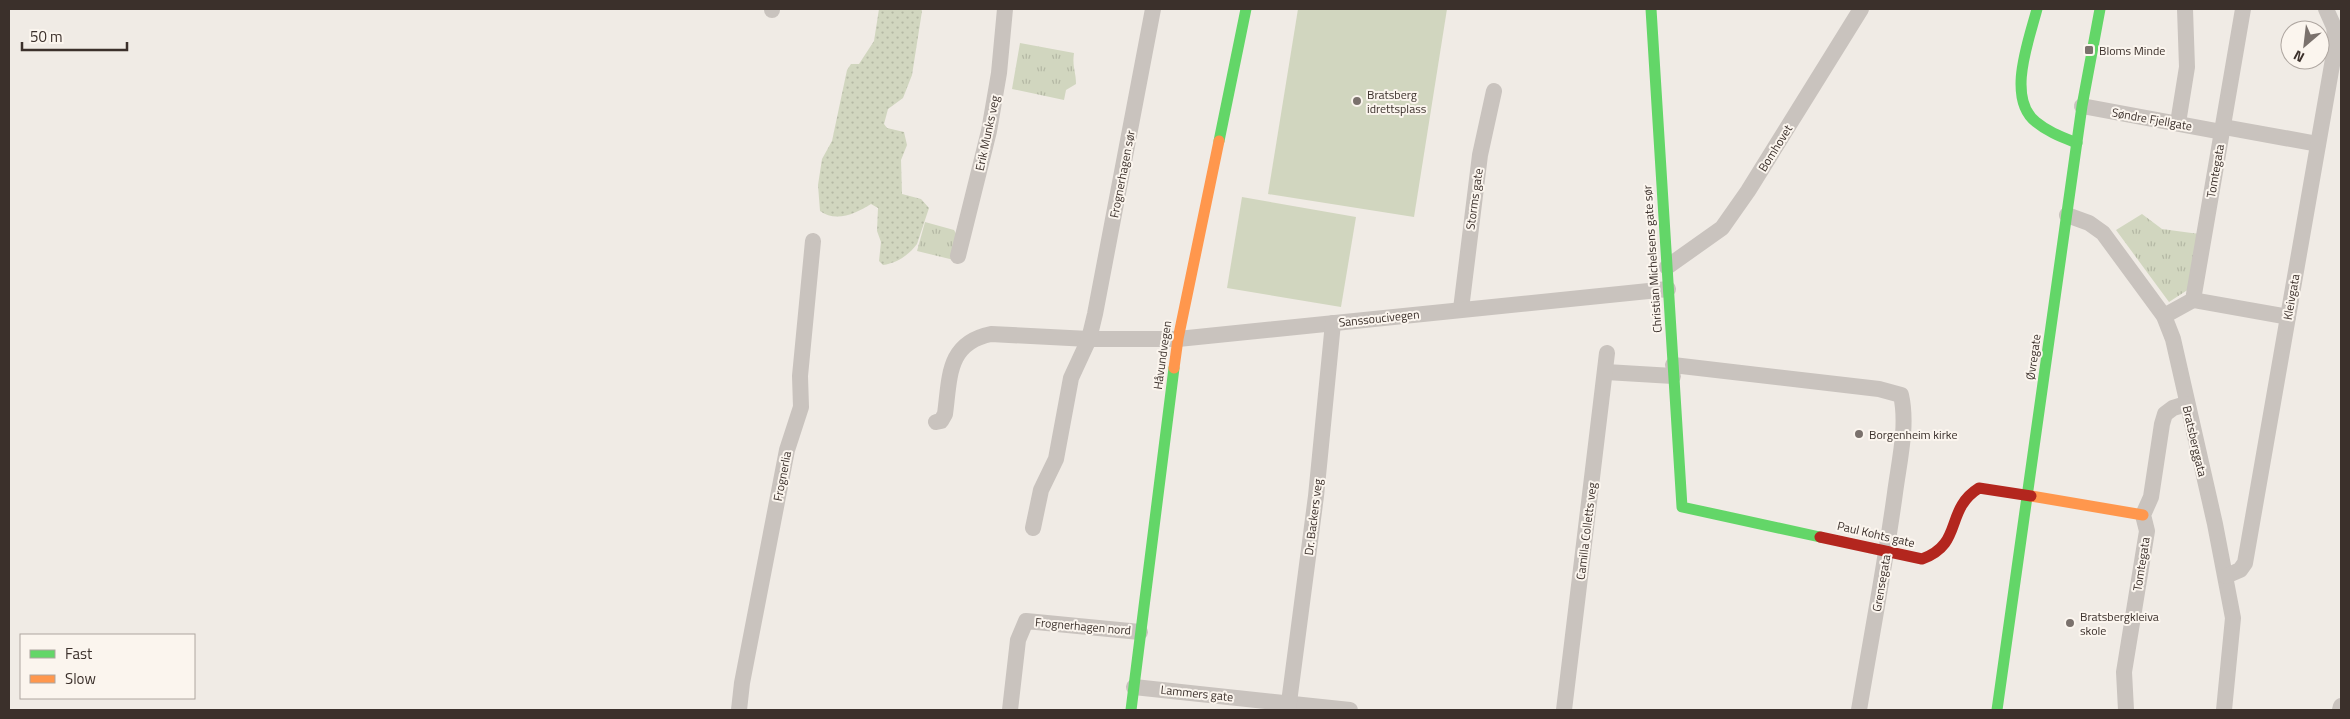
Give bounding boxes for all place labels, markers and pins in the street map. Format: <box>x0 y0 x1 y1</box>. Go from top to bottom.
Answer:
place label: Bloms Minde <box>2099 41 2165 60</box>
marker: Bloms Minde <box>2083 44 2095 56</box>
place label: Bratsberg idrettsplass <box>1367 85 1427 118</box>
marker: Bratsberg idrettsplass <box>1351 95 1363 107</box>
place label: Borgenheim kirke <box>1869 425 1957 444</box>
marker: Borgenheim kirke <box>1853 428 1865 440</box>
place label: Bratsbergkleiva skole <box>2080 607 2159 640</box>
marker: Bratsbergkleiva skole <box>2064 617 2076 629</box>

